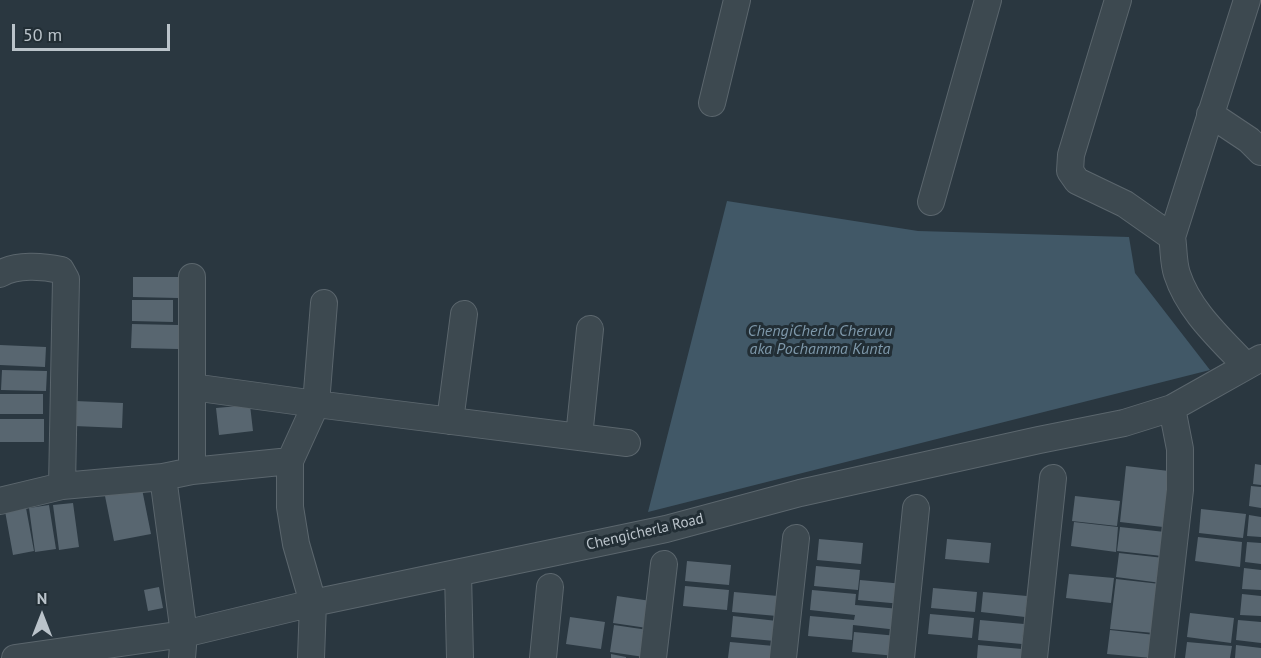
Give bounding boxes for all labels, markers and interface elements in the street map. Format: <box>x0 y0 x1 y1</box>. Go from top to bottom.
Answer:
scale bar <box>15 12 172 50</box>
text: 50 m <box>23 23 62 46</box>
water label: ChengiCherla Cheruvu aka Pochamma Kunta <box>748 321 892 359</box>
street label: Chengicherla Road <box>585 510 705 554</box>
north arrow <box>12 586 72 646</box>
text: N <box>37 588 47 608</box>

